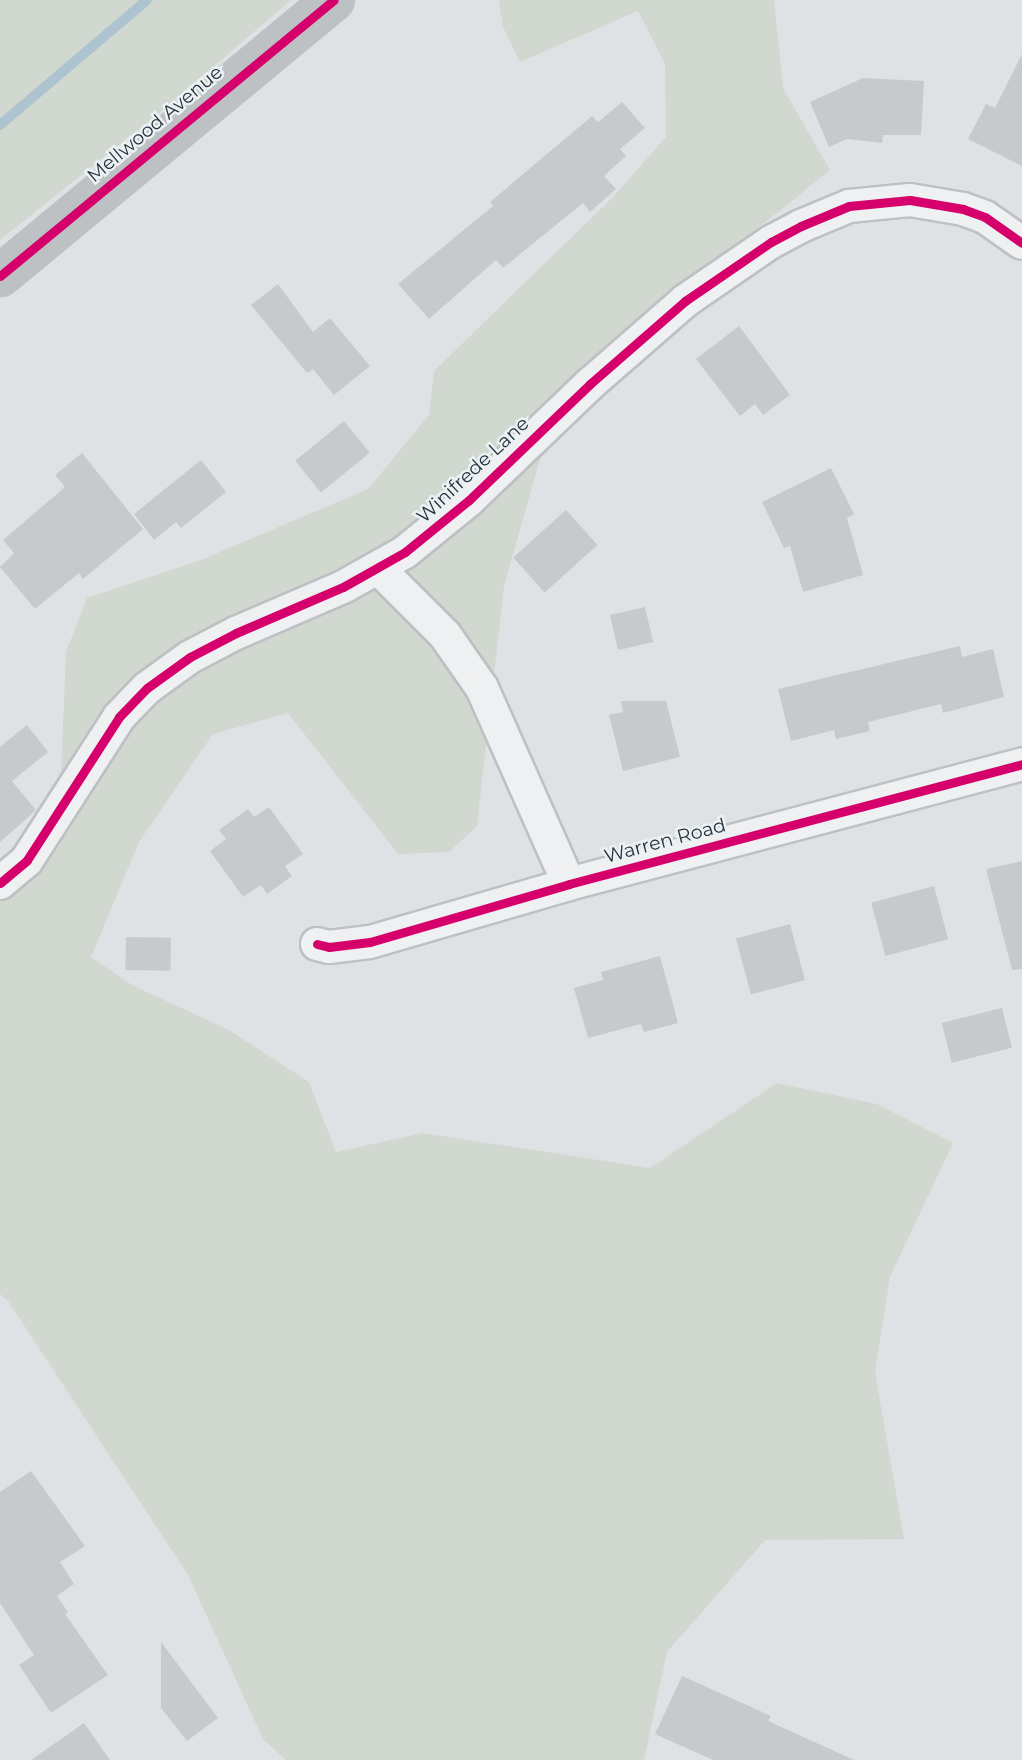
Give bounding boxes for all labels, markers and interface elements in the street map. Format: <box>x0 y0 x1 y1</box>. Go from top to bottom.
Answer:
street label: Mellwood Avenue <box>83 61 227 187</box>
street label: Winifrede Lane <box>412 412 534 528</box>
street label: Warren Road <box>602 814 728 868</box>

